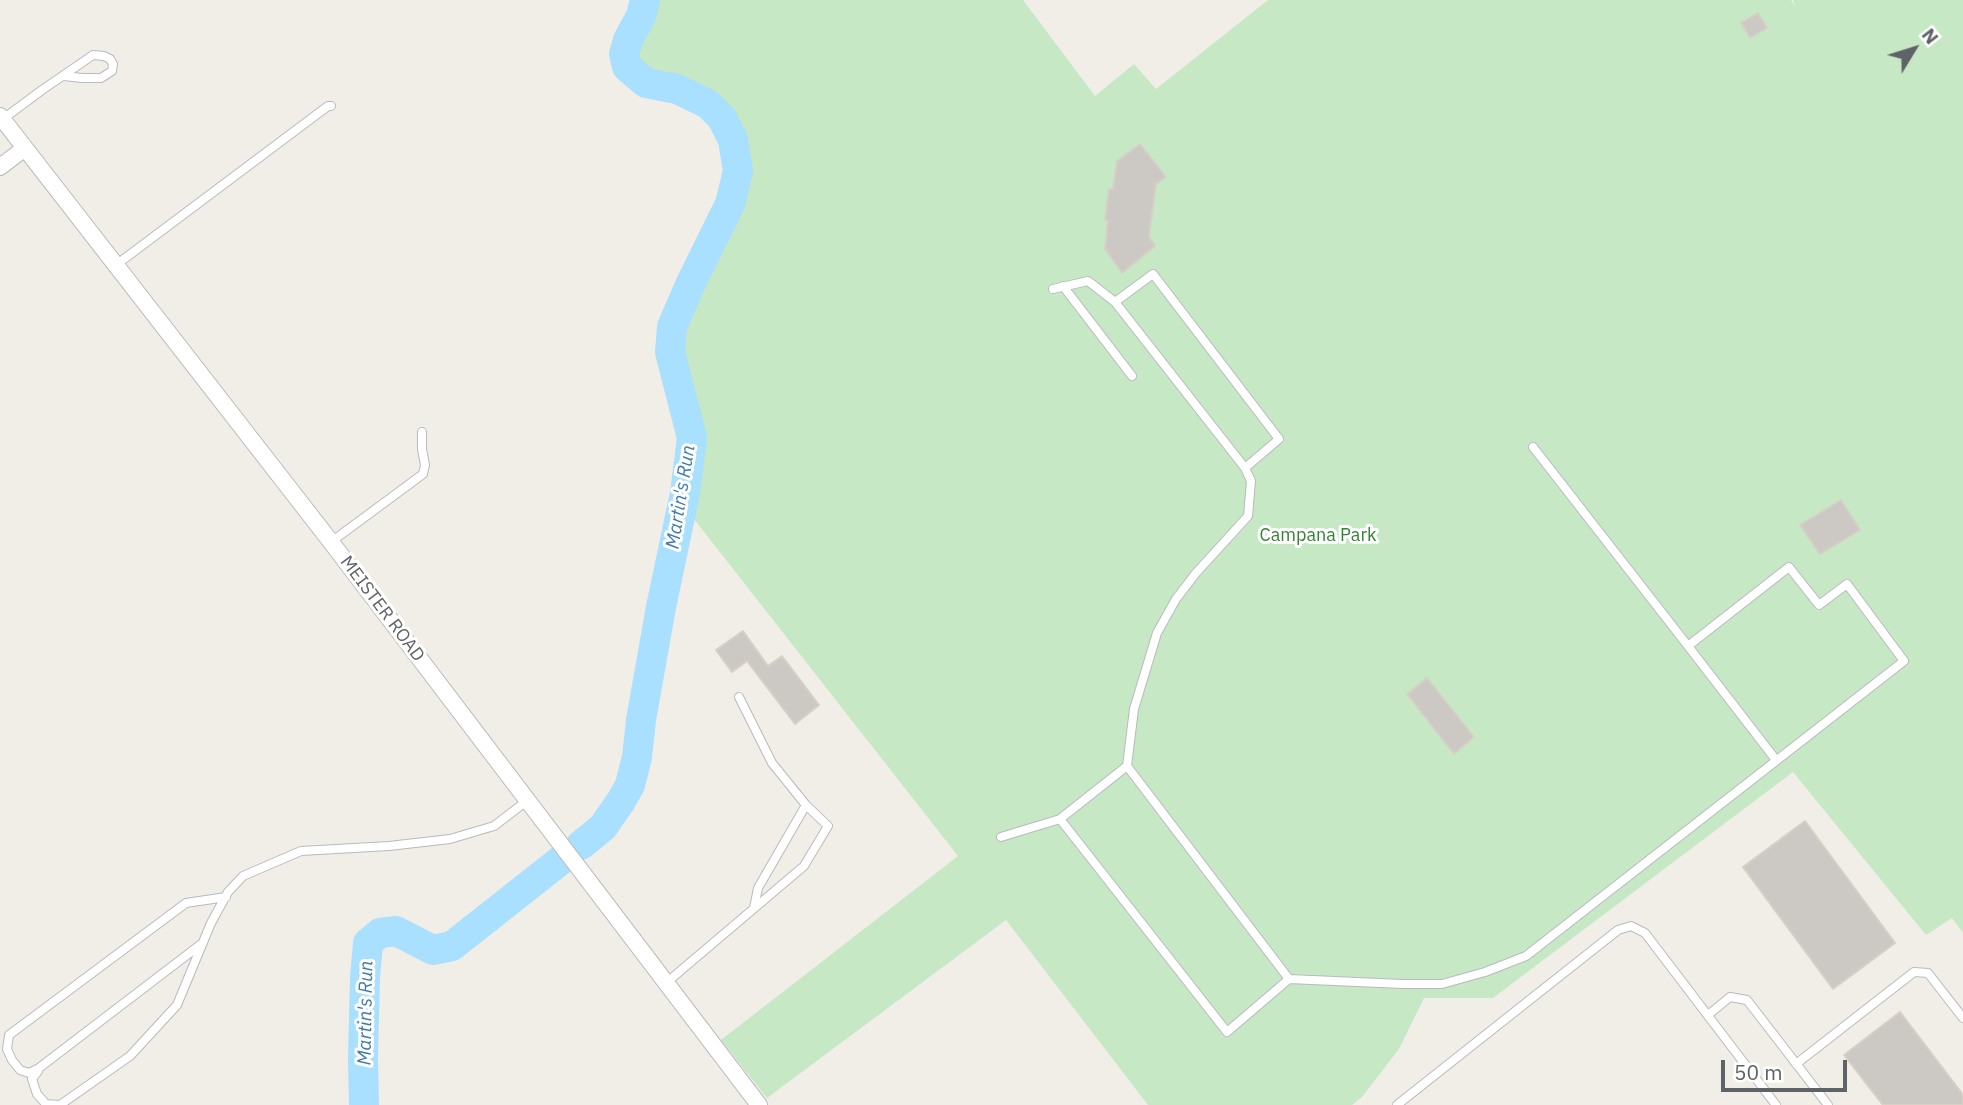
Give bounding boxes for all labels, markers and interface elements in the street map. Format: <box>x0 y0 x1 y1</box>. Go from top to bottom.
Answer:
north arrow <box>1879 14 1949 84</box>
text: N <box>1917 23 1944 49</box>
water label: Martin's Run <box>662 443 700 551</box>
park label: Campana Park <box>1259 525 1377 547</box>
street label: MEISTER ROAD <box>335 552 429 666</box>
water label: Martin's Run <box>354 960 378 1066</box>
scale bar <box>1725 1046 1851 1090</box>
text: 50 m <box>1734 1058 1783 1086</box>

